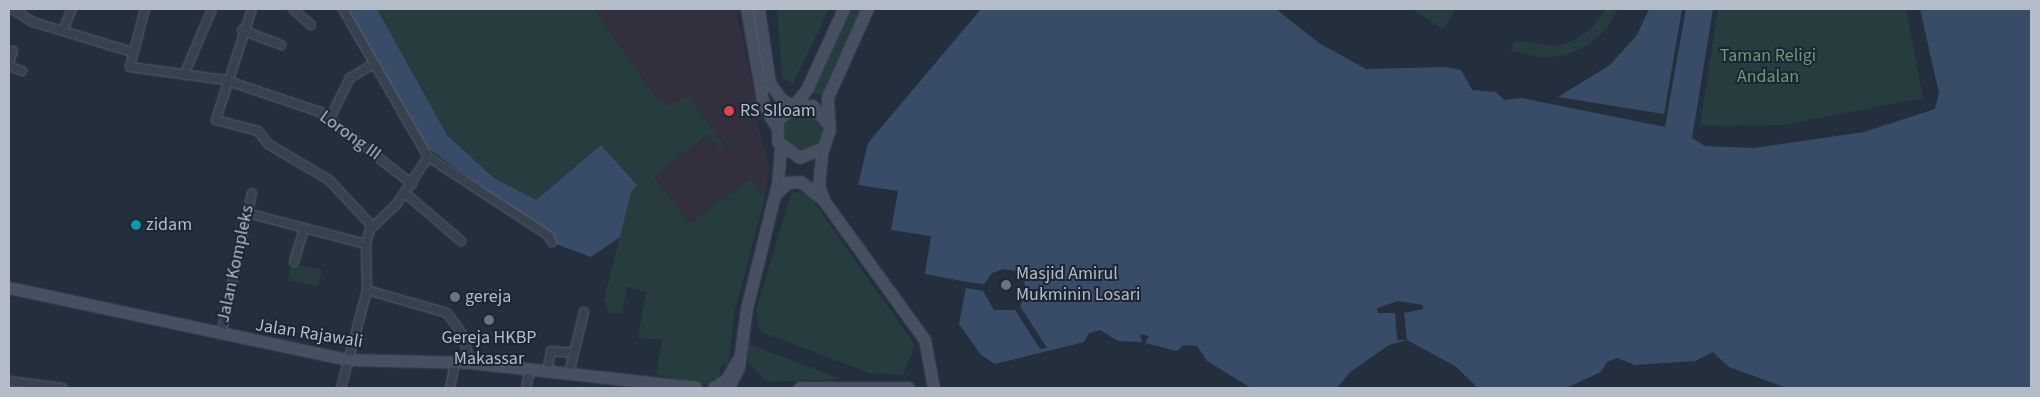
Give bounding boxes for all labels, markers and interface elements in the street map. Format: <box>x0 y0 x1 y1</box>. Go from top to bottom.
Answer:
park label: Taman Religi Andalan <box>1720 46 1816 88</box>
place label: RS SIloam <box>740 100 816 122</box>
marker: RS SIloam <box>722 104 736 118</box>
street label: Lorong III <box>315 106 385 166</box>
street label: Jalan Kompleks <box>213 203 259 325</box>
place label: zidam <box>146 214 192 236</box>
marker: zidam <box>130 219 142 231</box>
place label: Masjid Amirul Mukminin Losari <box>1016 264 1140 306</box>
marker: Masjid Amirul Mukminin Losari <box>1000 279 1012 291</box>
place label: gereja <box>465 286 511 308</box>
marker: gereja <box>449 291 461 303</box>
marker: Gereja HKBP Makassar <box>483 314 495 326</box>
street label: Jalan Rajawali <box>254 315 364 353</box>
place label: Gereja HKBP Makassar <box>441 328 537 370</box>

